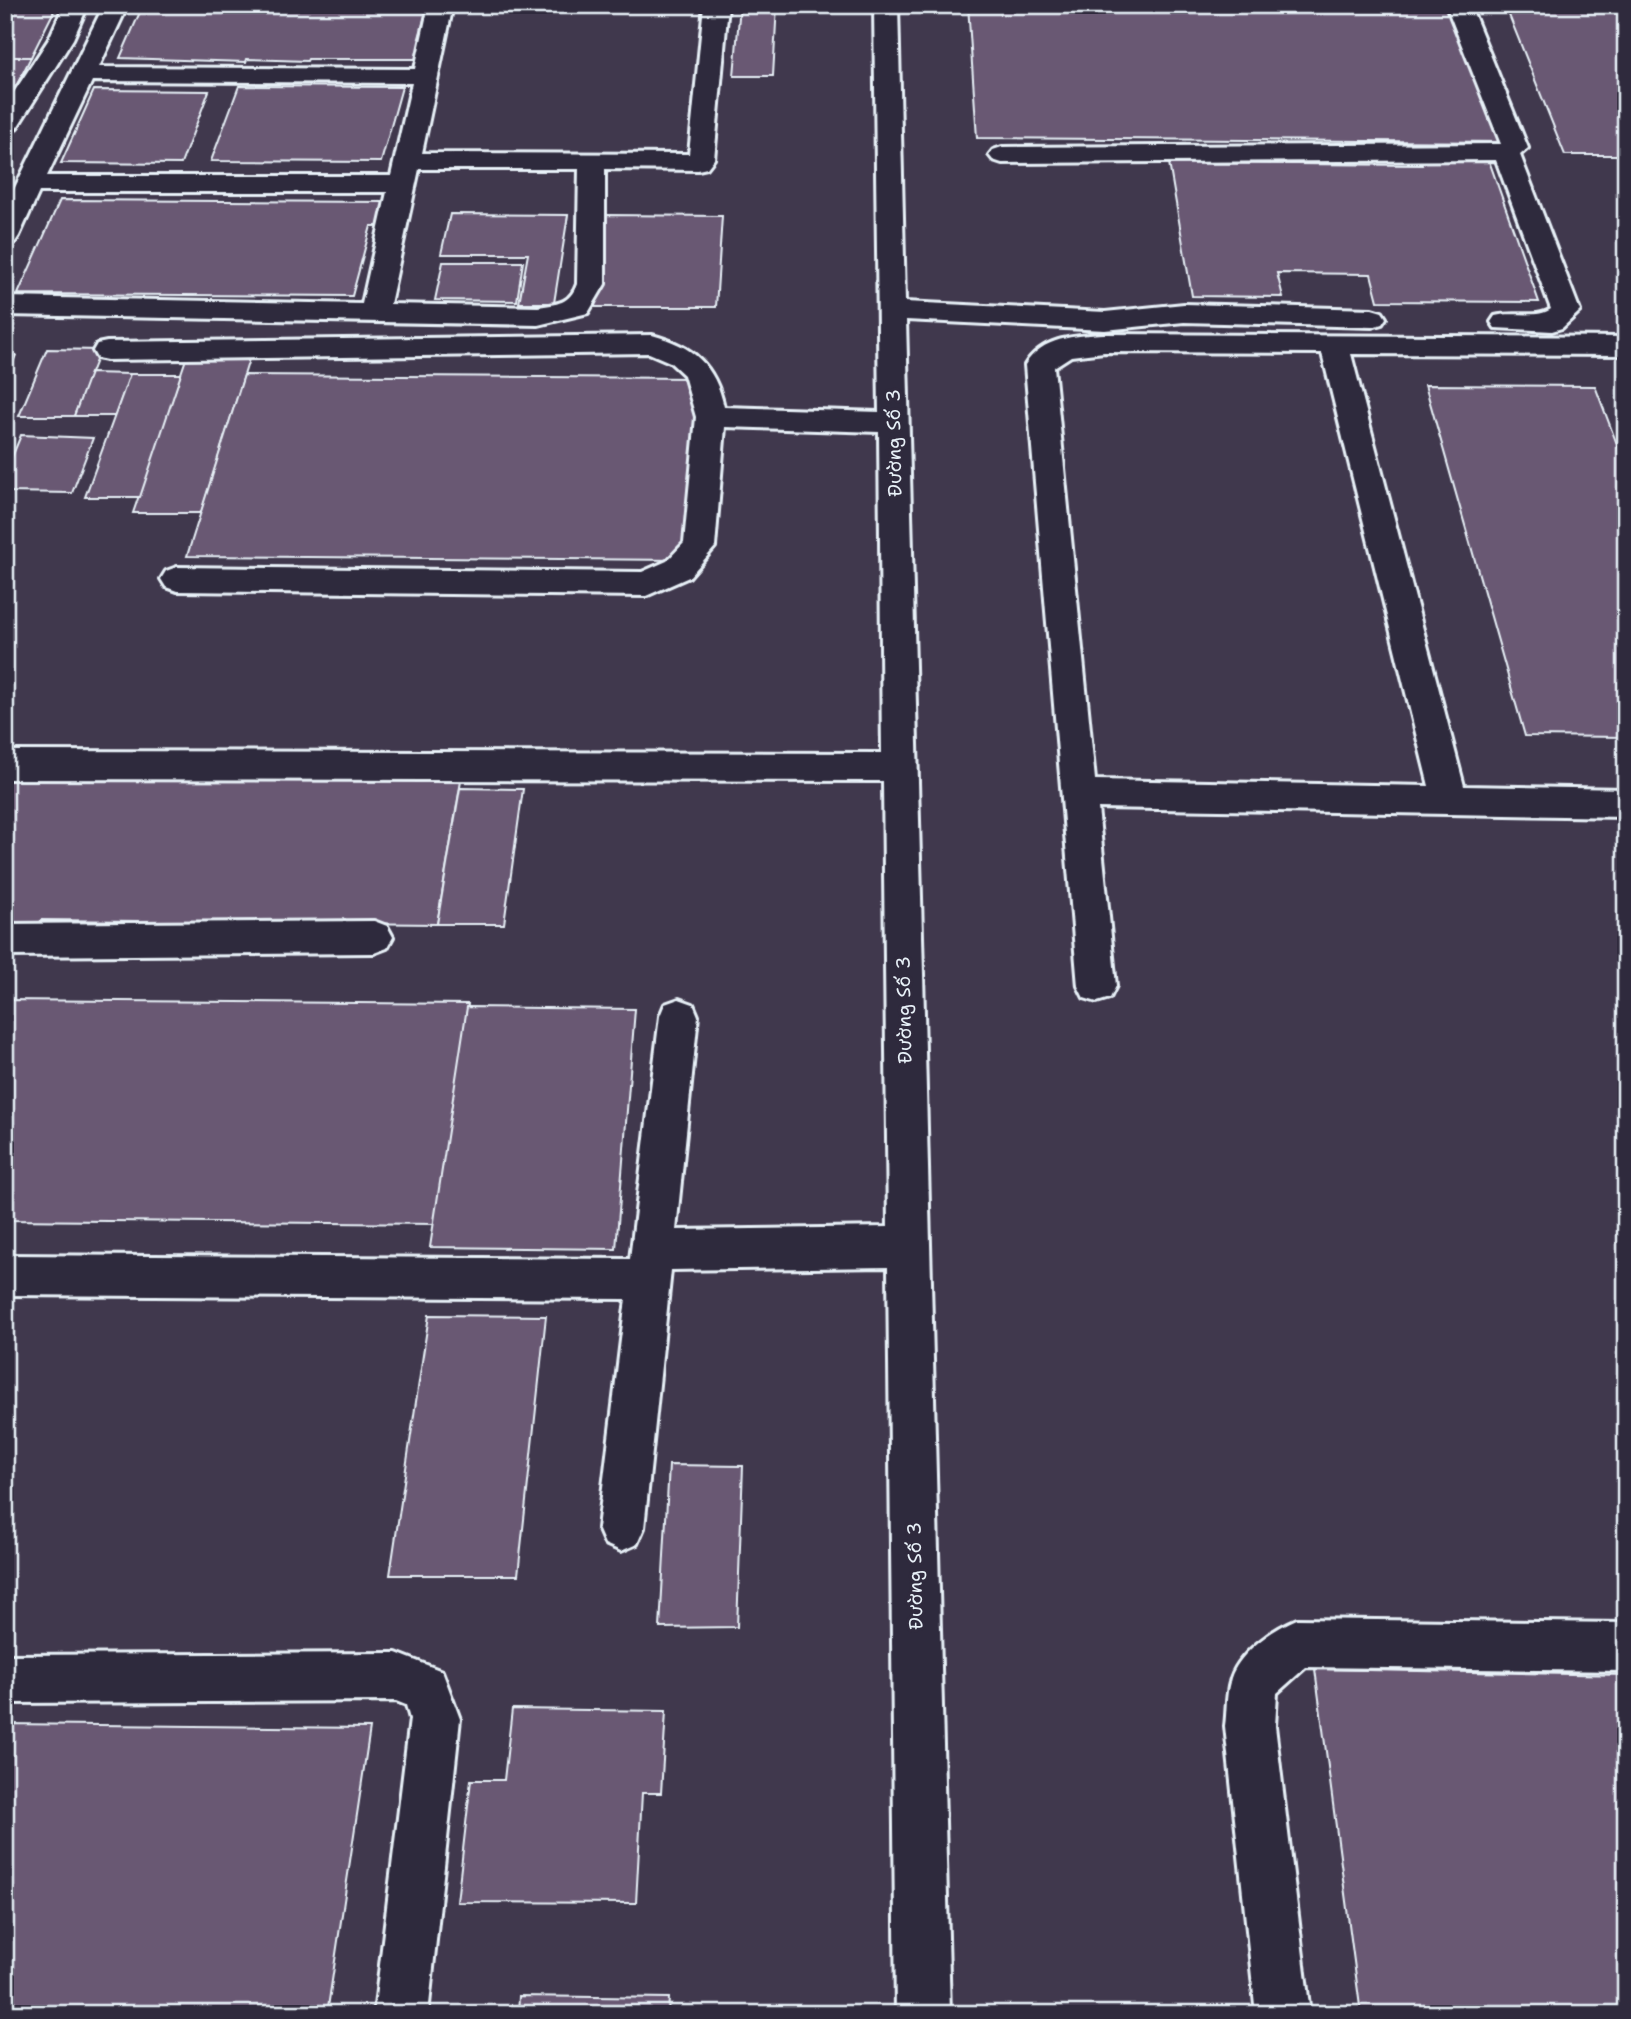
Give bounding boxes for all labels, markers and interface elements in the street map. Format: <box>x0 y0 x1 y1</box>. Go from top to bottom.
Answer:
street label: Đường Số 3 <box>881 389 907 497</box>
street label: Đường Số 3 <box>891 956 917 1064</box>
street label: Đường Số 3 <box>902 1522 928 1630</box>

